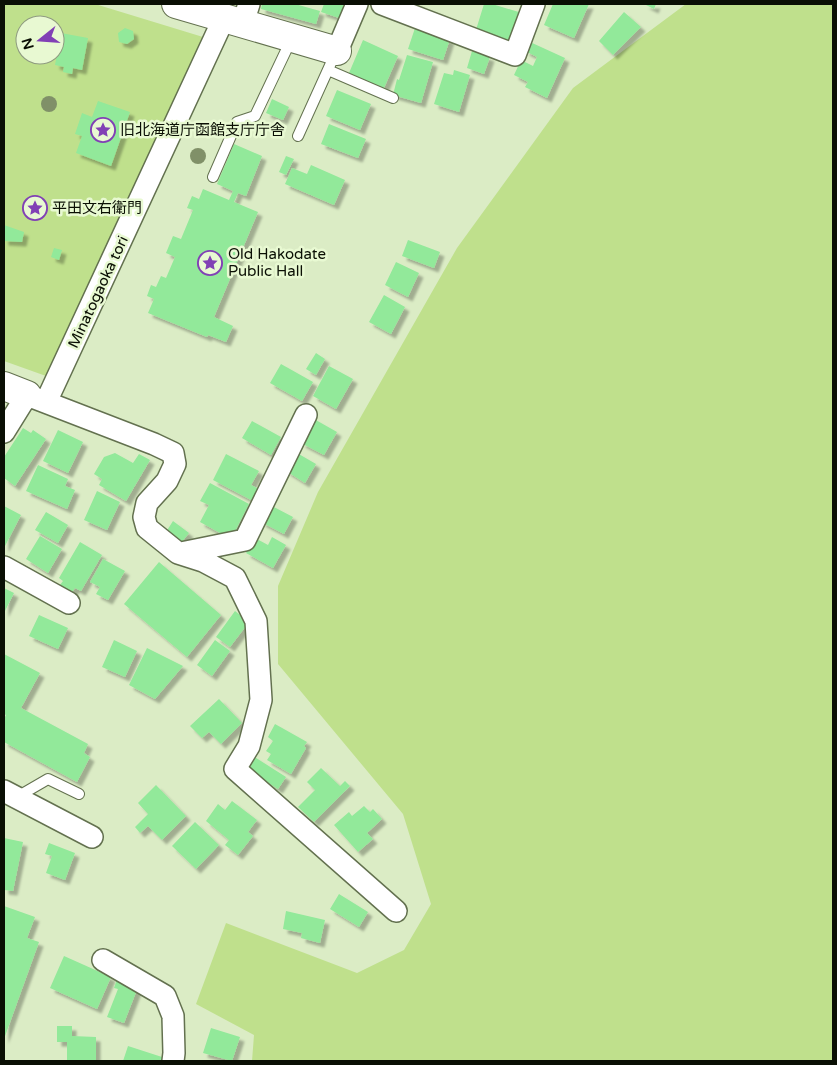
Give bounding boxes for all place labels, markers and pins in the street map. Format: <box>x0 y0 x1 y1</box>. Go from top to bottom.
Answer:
place icon: 旧北海道庁函館支庁庁舎 <box>90 117 116 143</box>
place label: 旧北海道庁函館支庁庁舎 <box>120 121 285 139</box>
place icon: 平田文右衛門 <box>22 195 48 221</box>
place label: 平田文右衛門 <box>52 199 142 217</box>
place label: Old Hakodate Public Hall <box>228 245 326 280</box>
place icon: Old Hakodate Public Hall <box>197 250 223 276</box>

